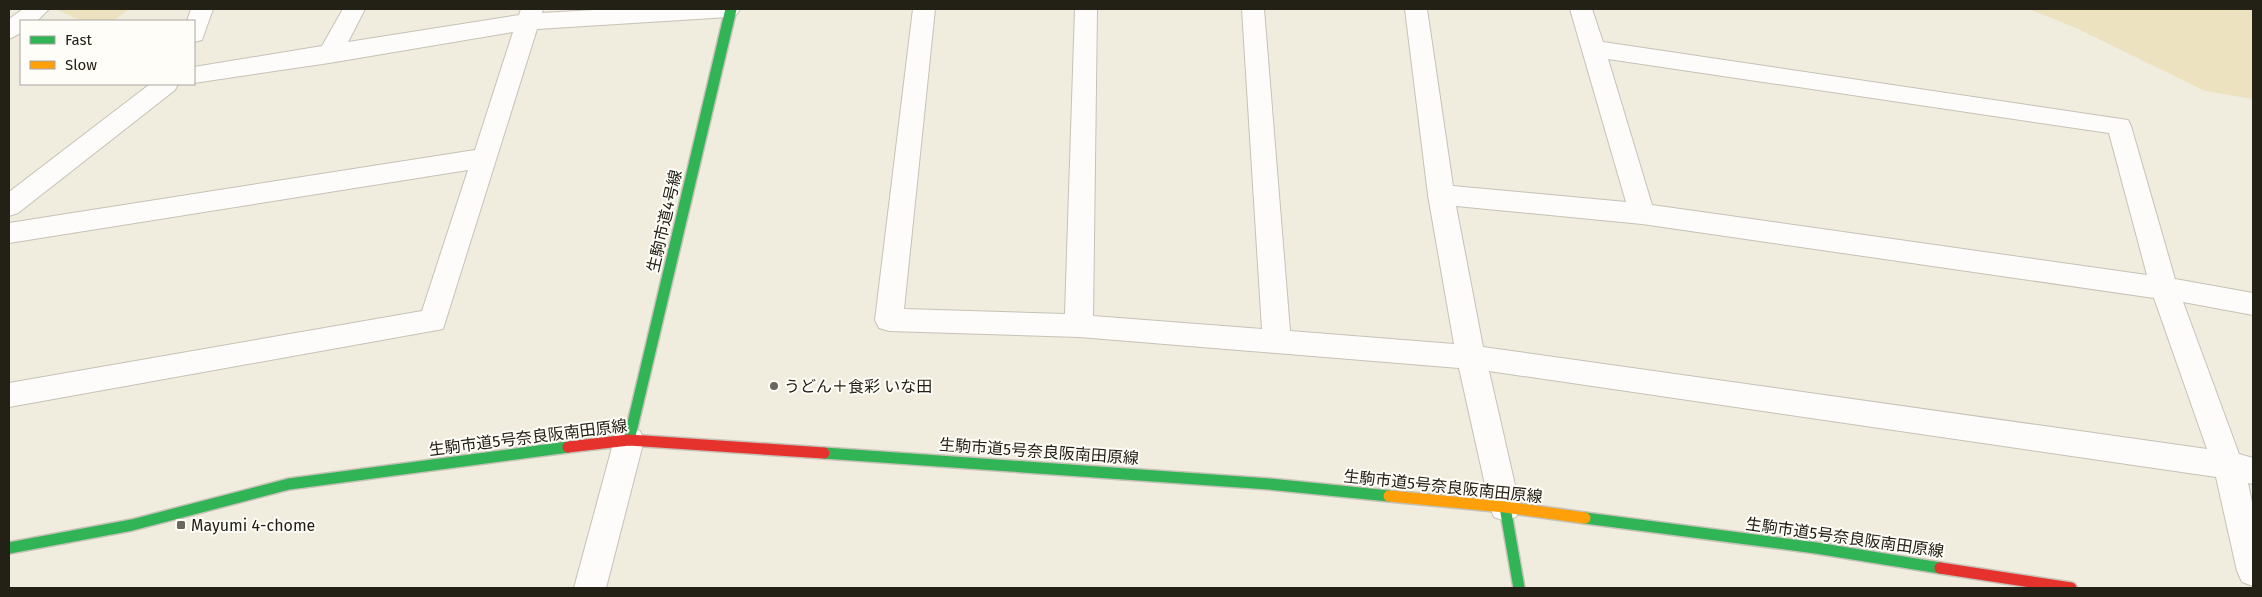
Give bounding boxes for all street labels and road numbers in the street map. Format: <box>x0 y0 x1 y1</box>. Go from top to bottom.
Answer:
street label: 生駒市道4号線 <box>643 168 685 274</box>
street label: 生駒市道5号奈良阪南田原線 <box>428 416 628 459</box>
street label: 生駒市道5号奈良阪南田原線 <box>939 435 1139 468</box>
street label: 生駒市道5号奈良阪南田原線 <box>1342 467 1543 506</box>
street label: 生駒市道5号奈良阪南田原線 <box>1745 514 1945 561</box>

